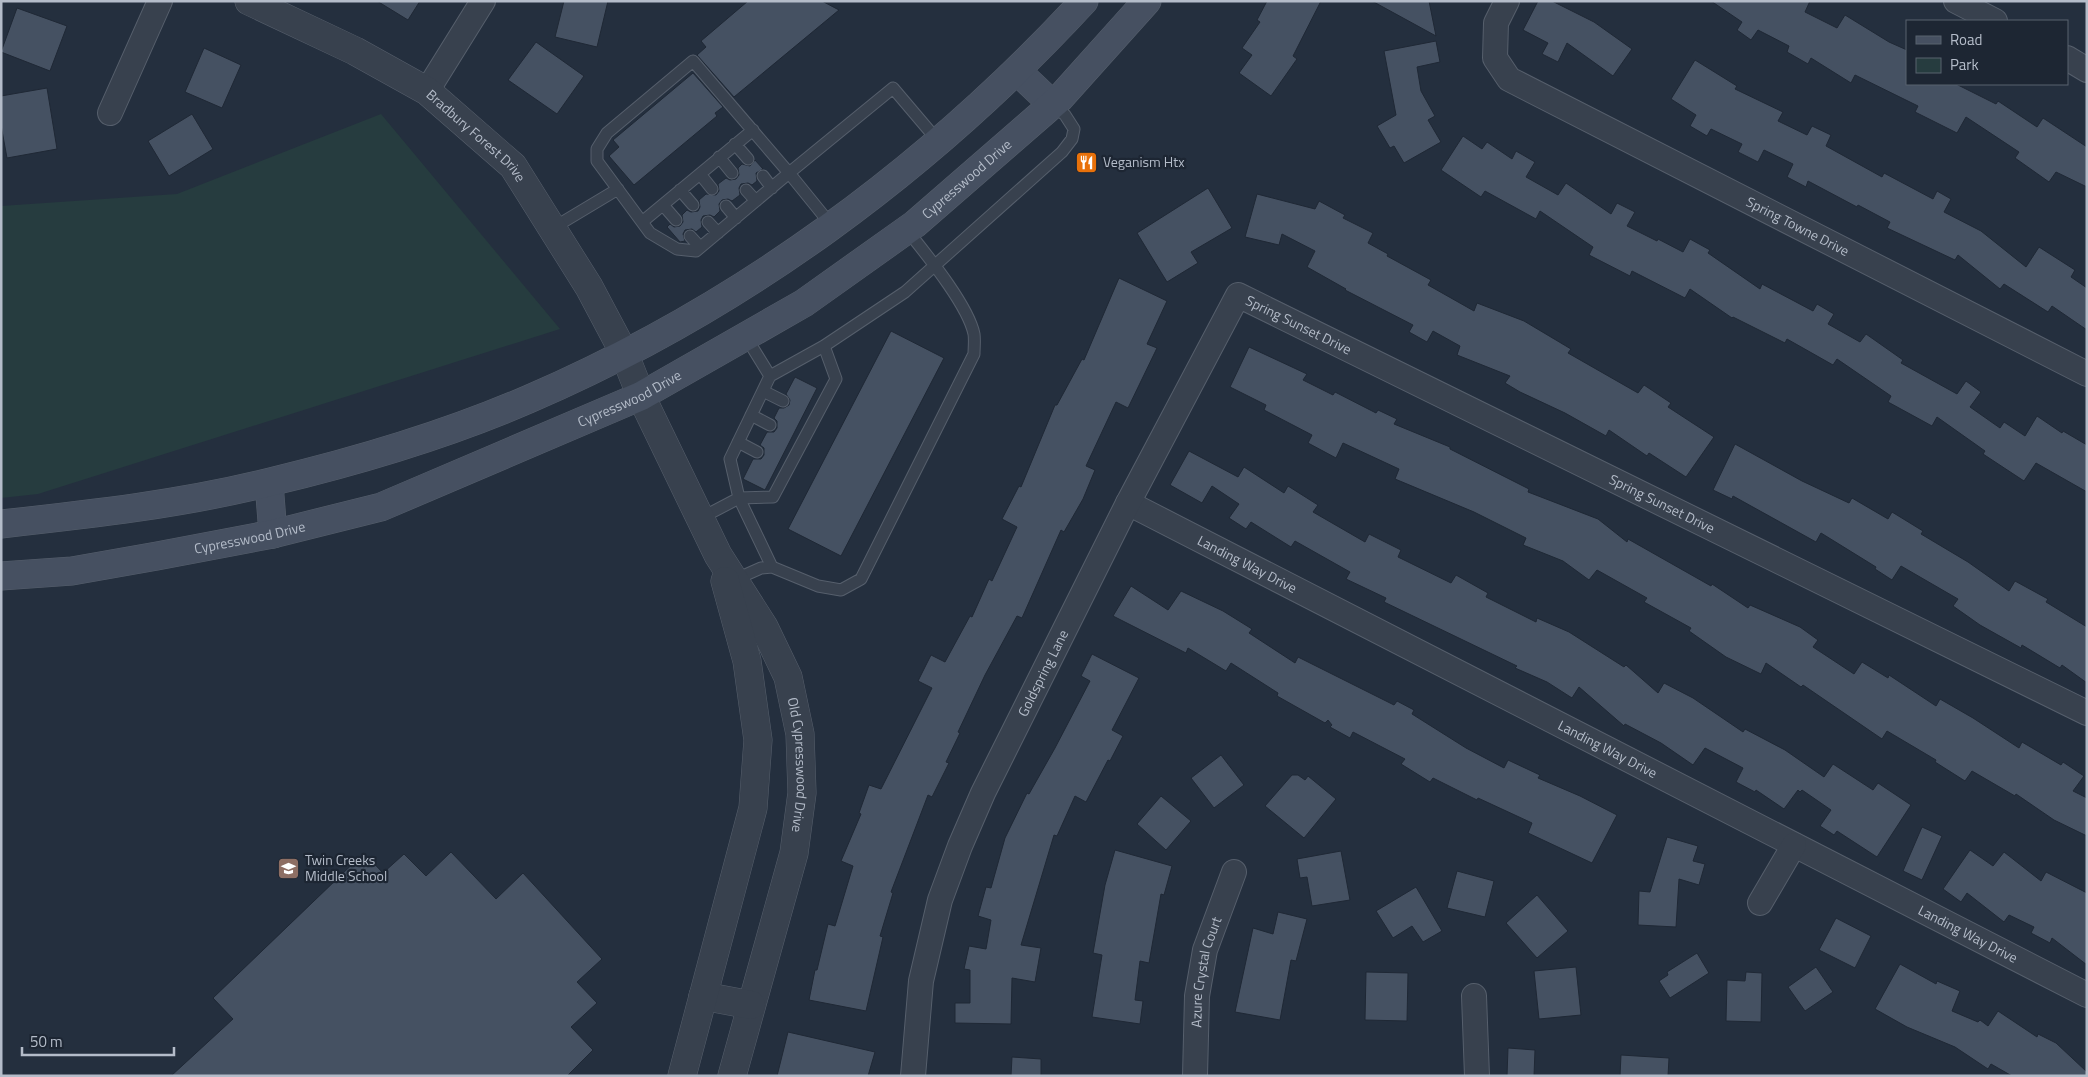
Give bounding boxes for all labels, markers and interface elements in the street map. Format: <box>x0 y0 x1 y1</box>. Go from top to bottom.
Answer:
legend <box>1906 20 2068 85</box>
text: Road <box>1950 28 1982 51</box>
text: Park <box>1950 53 1979 76</box>
street label: Bradbury Forest Drive <box>422 84 531 186</box>
street label: Cypresswood Drive <box>917 134 1016 224</box>
restaurant icon: Veganism Htx <box>1075 150 1099 174</box>
place label: Veganism Htx <box>1103 151 1185 172</box>
street label: Spring Towne Drive <box>1743 191 1853 261</box>
street label: Spring Sunset Drive <box>1242 289 1355 359</box>
street label: Cypresswood Drive <box>574 364 685 432</box>
street label: Spring Sunset Drive <box>1606 468 1719 538</box>
street label: Cypresswood Drive <box>192 515 307 559</box>
street label: Landing Way Drive <box>1194 529 1301 598</box>
street label: Goldspring Lane <box>1012 626 1073 720</box>
street label: Old Cypresswood Drive <box>783 695 813 834</box>
street label: Landing Way Drive <box>1554 714 1661 783</box>
place label: Twin Creeks Middle School <box>305 849 387 886</box>
school or university icon: Twin Creeks Middle School <box>277 856 301 880</box>
street label: Landing Way Drive <box>1915 899 2022 968</box>
street label: Azure Crystal Court <box>1185 913 1227 1028</box>
scale bar <box>22 1024 175 1056</box>
text: 50 m <box>30 1030 63 1053</box>

